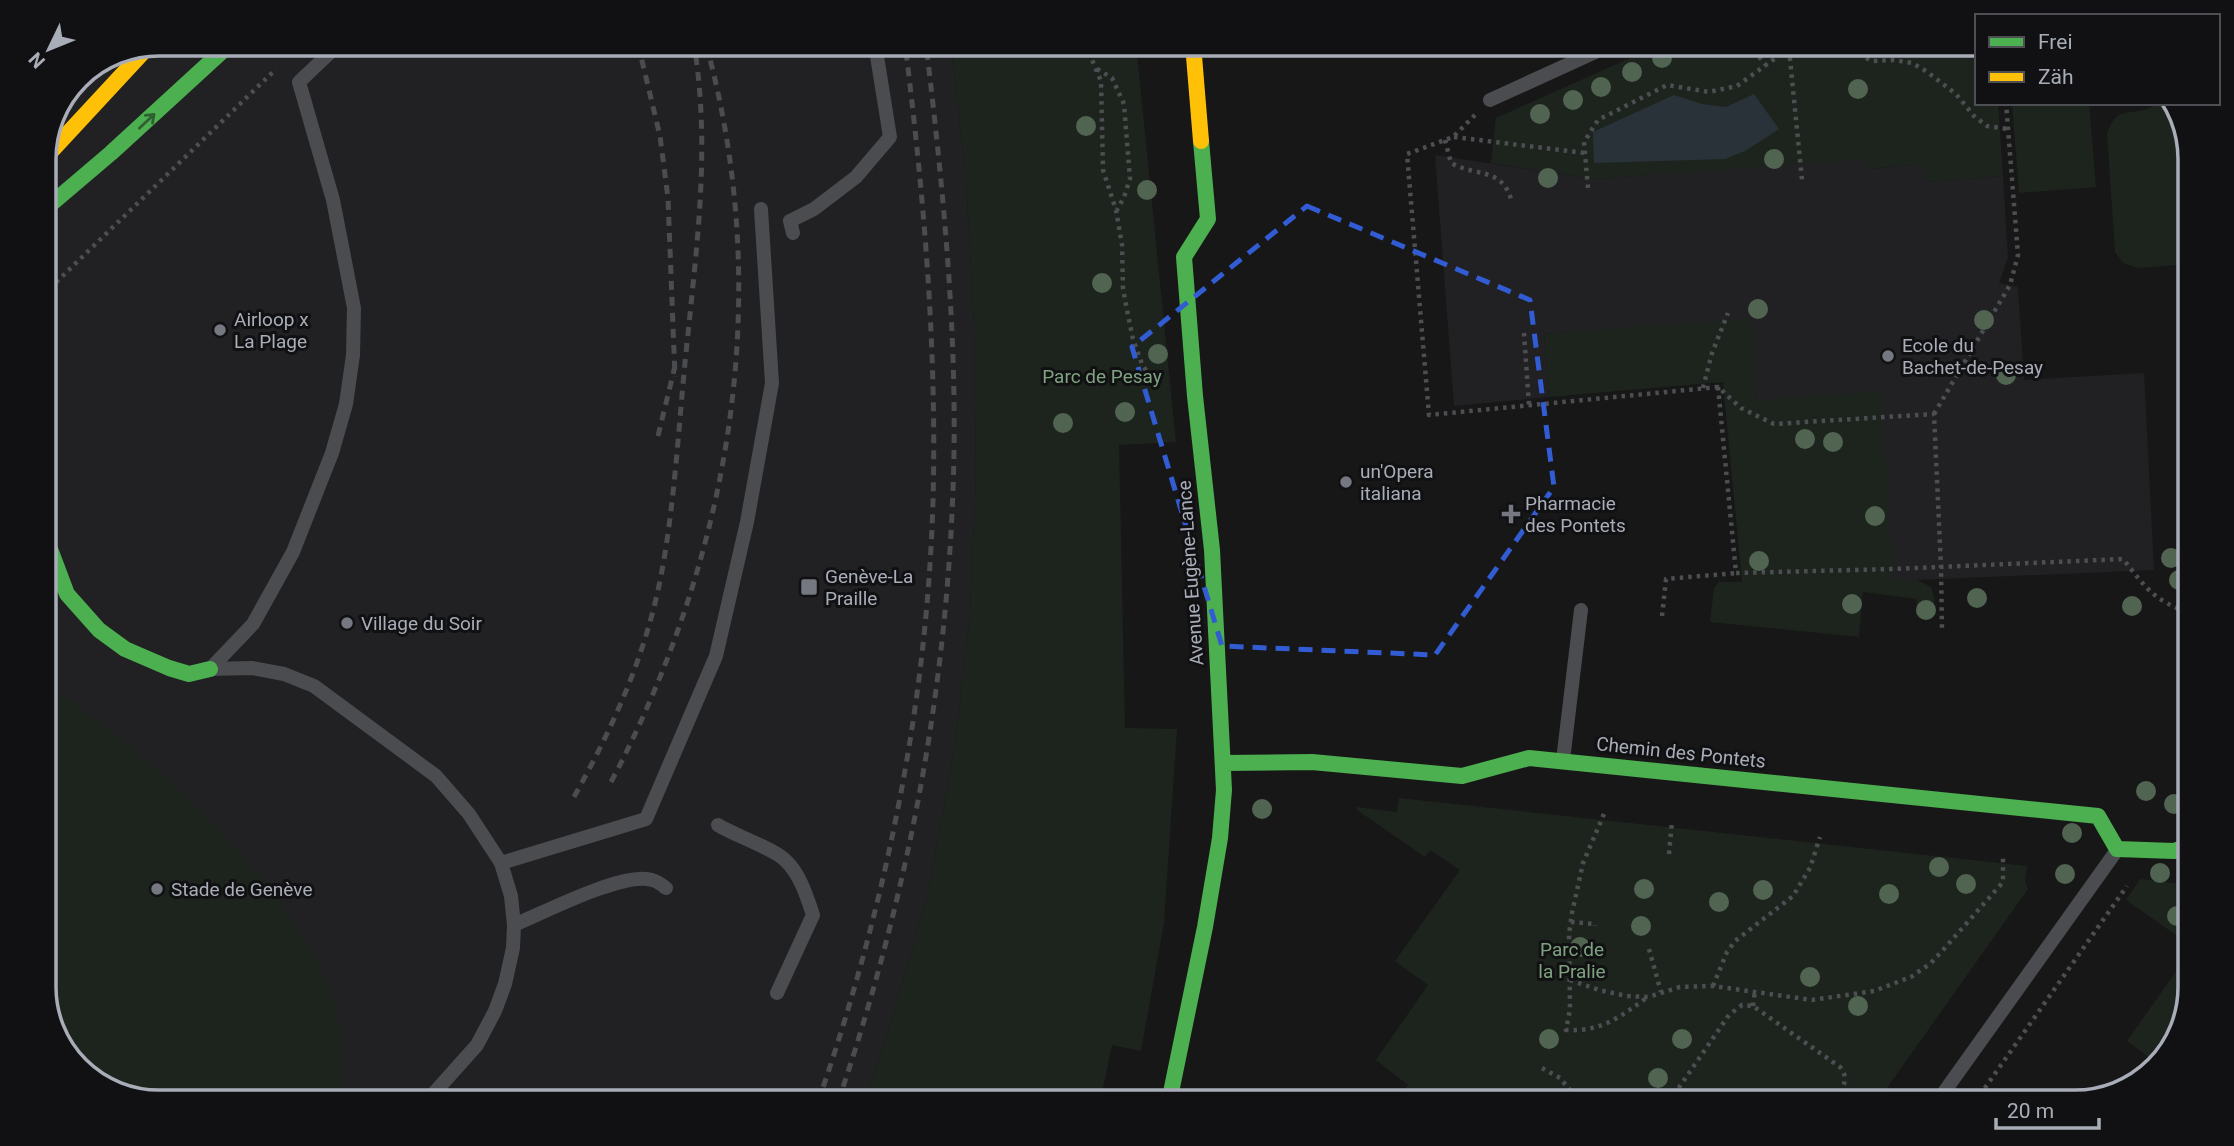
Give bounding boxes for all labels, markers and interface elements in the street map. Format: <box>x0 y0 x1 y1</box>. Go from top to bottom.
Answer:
north arrow <box>14 14 84 84</box>
legend <box>1975 14 2220 105</box>
text: Frei <box>2038 30 2073 54</box>
text: N <box>24 48 50 73</box>
text: Zäh <box>2038 65 2074 89</box>
one-way arrow <box>138 112 155 129</box>
place label: Airloop x La Plage <box>234 308 309 353</box>
marker: Airloop x La Plage <box>212 322 228 338</box>
place label: Ecole du Bachet-de-Pesay <box>1902 334 2043 379</box>
marker: Ecole du Bachet-de-Pesay <box>1880 348 1896 364</box>
park label: Parc de Pesay <box>1042 365 1162 388</box>
place label: un'Opera italiana <box>1360 460 1434 505</box>
marker: un'Opera italiana <box>1338 474 1354 490</box>
street label: Avenue Eugène-Lance <box>1173 480 1208 666</box>
place label: Pharmacie des Pontets <box>1525 492 1626 537</box>
marker: Pharmacie des Pontets <box>1503 506 1519 522</box>
place label: Genève-La Praille <box>825 565 913 610</box>
marker: Genève-La Praille <box>799 577 819 597</box>
place label: Village du Soir <box>361 612 482 635</box>
marker: Village du Soir <box>339 615 355 631</box>
street label: Chemin des Pontets <box>1595 732 1767 773</box>
place label: Stade de Genève <box>171 878 312 901</box>
marker: Stade de Genève <box>149 881 165 897</box>
park label: Parc de la Pralie <box>1538 938 1606 983</box>
scale bar <box>1996 1086 2099 1130</box>
text: 20 m <box>2007 1099 2054 1123</box>

